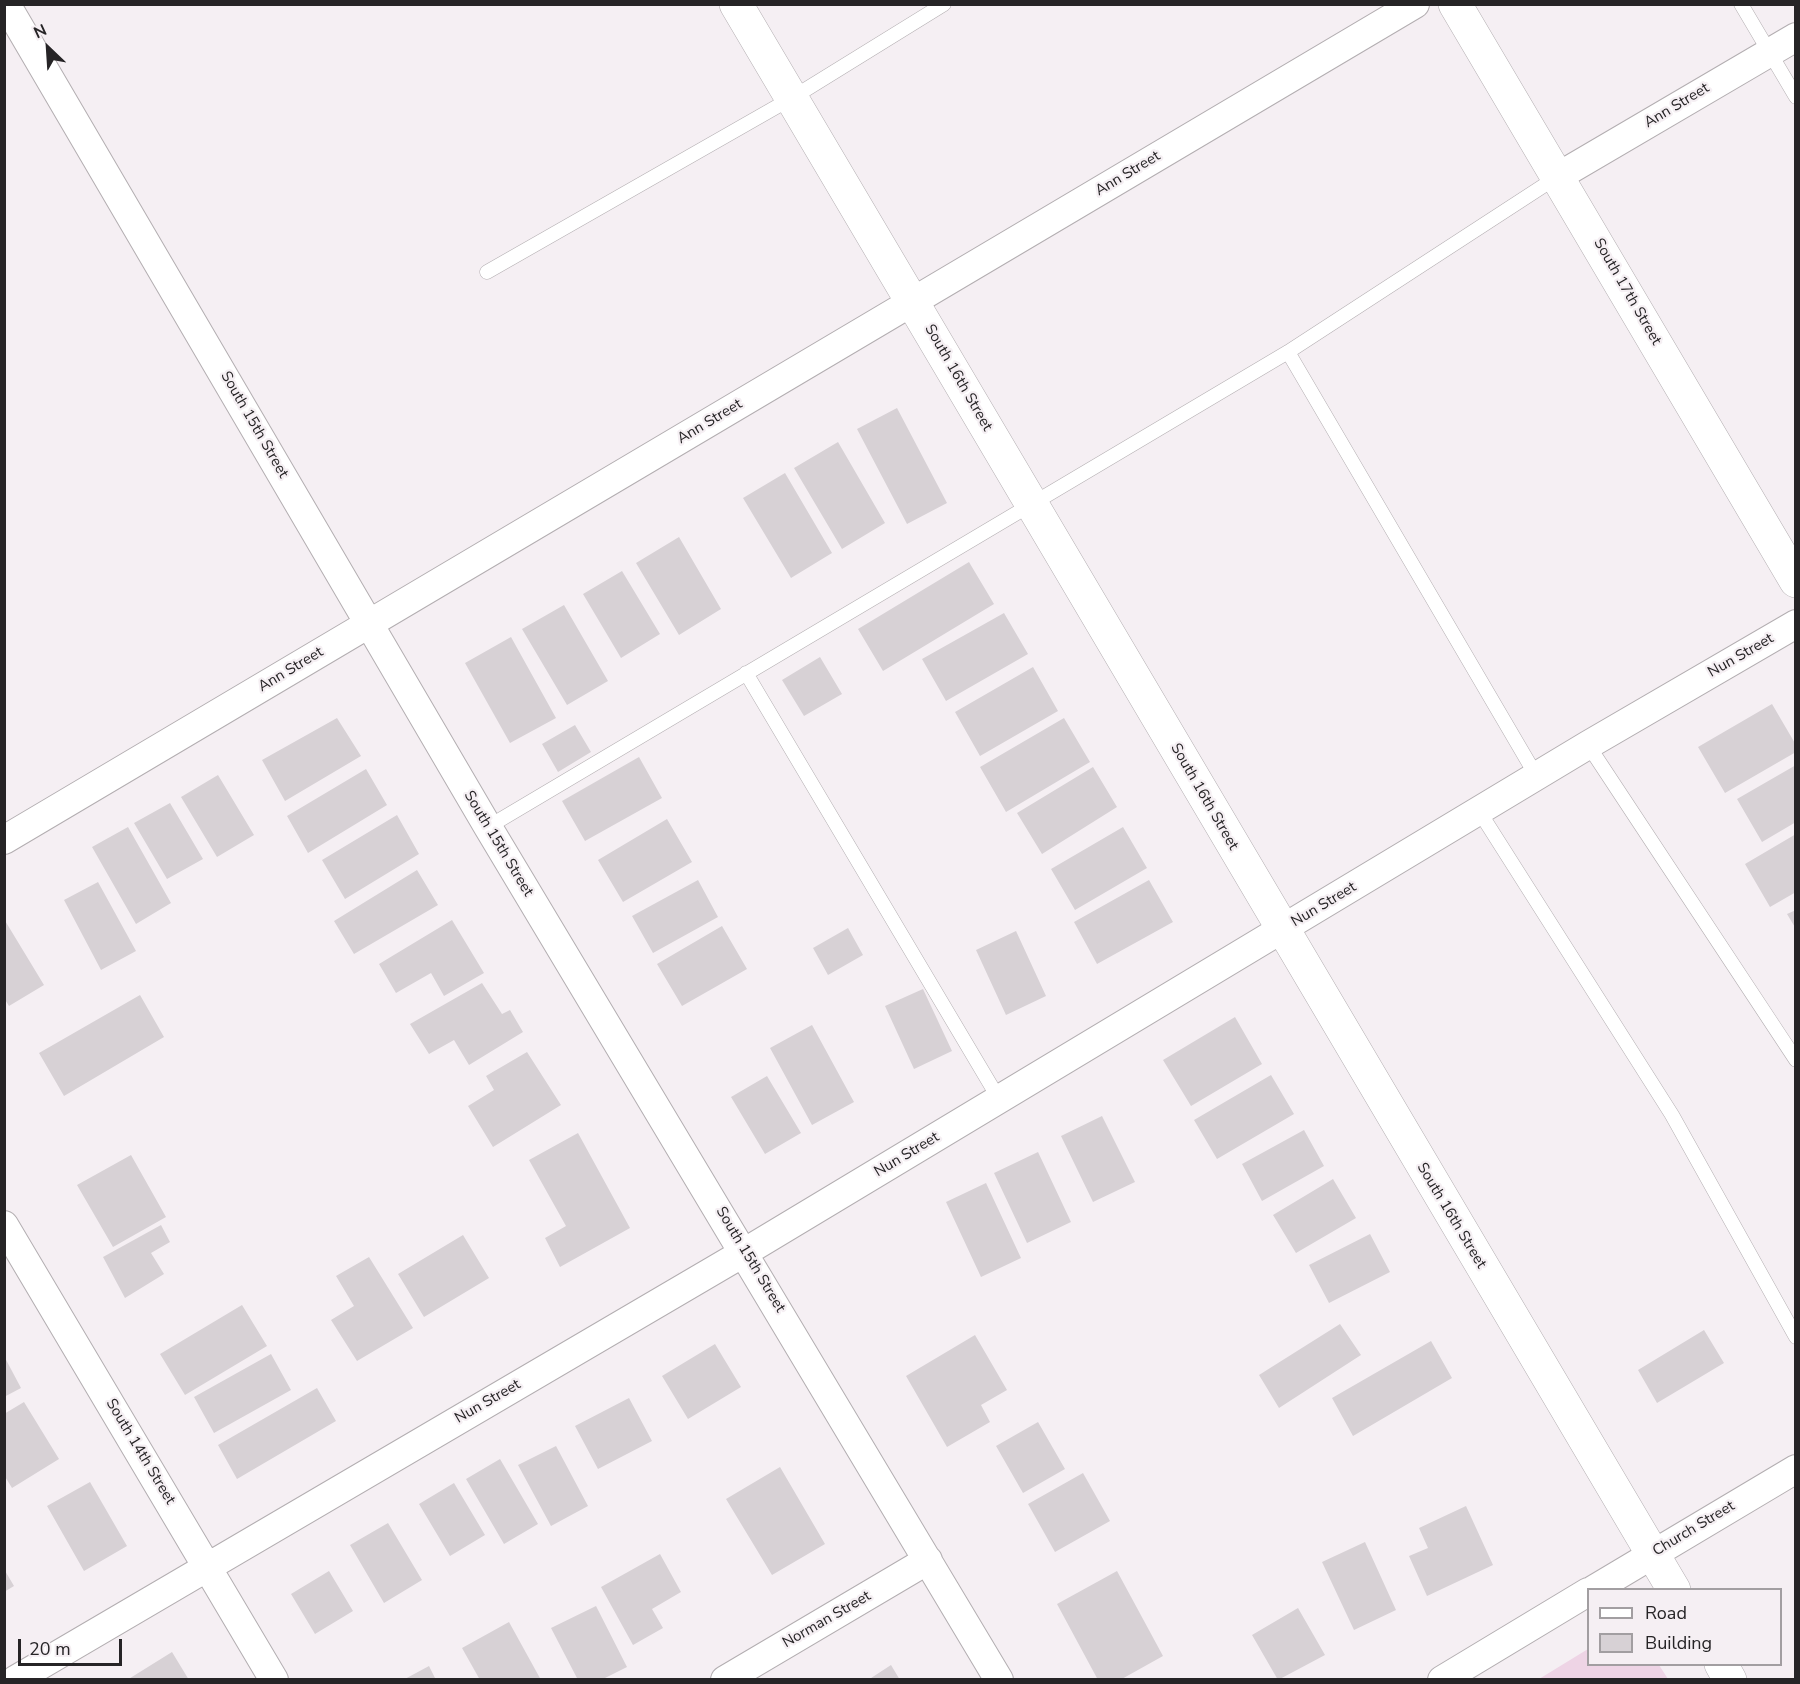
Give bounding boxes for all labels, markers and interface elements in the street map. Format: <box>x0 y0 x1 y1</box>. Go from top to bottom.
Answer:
north arrow <box>18 18 78 78</box>
text: N <box>30 19 50 44</box>
street label: Ann Street <box>1641 80 1713 132</box>
street label: Ann Street <box>1092 148 1164 200</box>
street label: South 17th Street <box>1589 235 1665 349</box>
street label: South 16th Street <box>920 321 996 435</box>
street label: South 15th Street <box>216 368 292 482</box>
street label: Ann Street <box>674 396 746 448</box>
street label: Nun Street <box>1705 630 1777 682</box>
street label: Ann Street <box>255 644 327 696</box>
street label: South 16th Street <box>1166 740 1242 854</box>
street label: South 15th Street <box>459 788 537 900</box>
street label: Nun Street <box>1288 879 1360 931</box>
street label: Nun Street <box>871 1129 943 1181</box>
street label: South 16th Street <box>1412 1160 1490 1272</box>
street label: South 15th Street <box>711 1204 789 1316</box>
street label: Nun Street <box>452 1376 524 1428</box>
street label: South 14th Street <box>101 1396 179 1508</box>
street label: Church Street <box>1650 1497 1738 1561</box>
street label: Norman Street <box>780 1587 874 1653</box>
legend <box>1587 1588 1782 1666</box>
text: Road <box>1645 1601 1687 1625</box>
scale bar <box>21 1627 124 1665</box>
text: Building <box>1645 1631 1712 1655</box>
text: 20 m <box>29 1637 71 1661</box>

